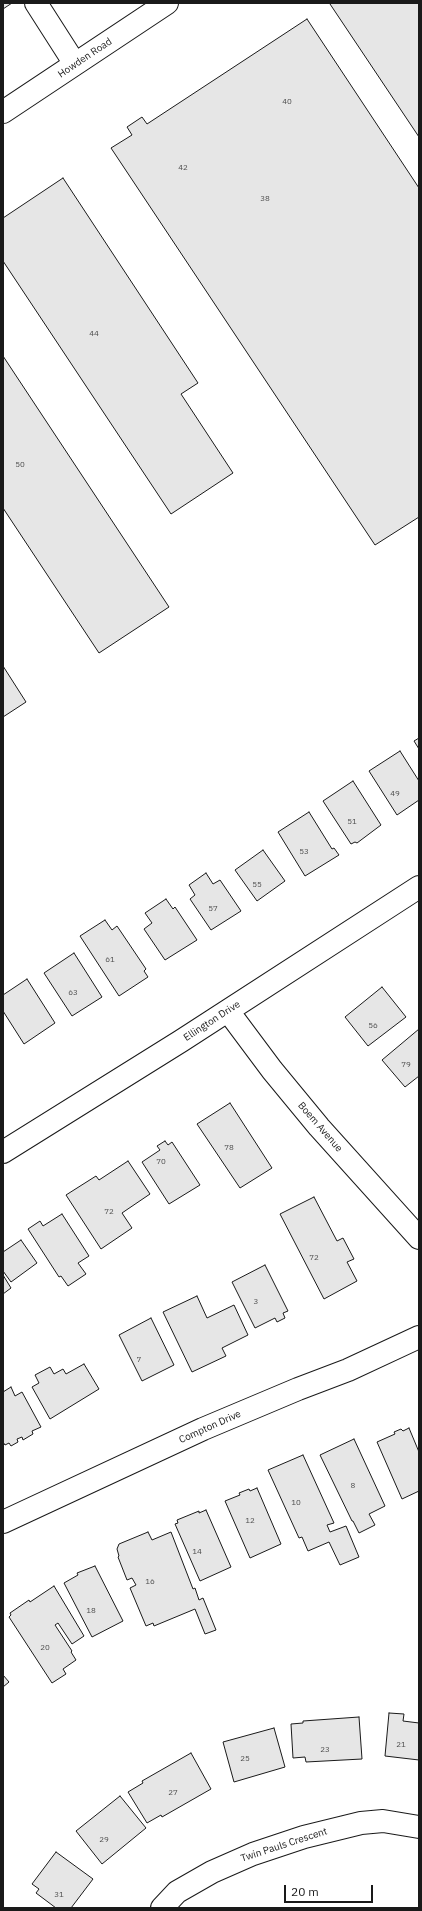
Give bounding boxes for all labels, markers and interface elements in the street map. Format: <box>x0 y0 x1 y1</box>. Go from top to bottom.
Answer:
street label: Howden Road <box>56 36 114 80</box>
house number: 40 <box>282 97 292 107</box>
house number: 42 <box>178 163 188 173</box>
house number: 38 <box>260 194 270 204</box>
house number: 44 <box>89 329 99 339</box>
house number: 50 <box>15 460 25 470</box>
house number: 49 <box>390 789 400 799</box>
house number: 51 <box>347 817 357 827</box>
house number: 53 <box>299 847 309 857</box>
house number: 55 <box>252 880 262 890</box>
house number: 57 <box>208 904 218 914</box>
house number: 61 <box>105 955 115 965</box>
house number: 63 <box>68 988 78 998</box>
street label: Ellington Drive <box>181 998 243 1044</box>
house number: 56 <box>368 1021 378 1031</box>
house number: 79 <box>401 1060 411 1070</box>
street label: Boem Avenue <box>295 1100 345 1154</box>
house number: 78 <box>224 1143 234 1153</box>
house number: 70 <box>156 1157 166 1167</box>
house number: 72 <box>104 1207 114 1217</box>
house number: 72 <box>309 1253 319 1263</box>
house number: 3 <box>254 1297 258 1307</box>
house number: 7 <box>137 1355 141 1365</box>
street label: Compton Drive <box>177 1408 243 1446</box>
house number: 8 <box>351 1481 355 1491</box>
house number: 10 <box>291 1498 301 1508</box>
house number: 12 <box>245 1516 255 1526</box>
house number: 14 <box>192 1547 202 1557</box>
house number: 16 <box>145 1577 155 1587</box>
house number: 18 <box>86 1606 96 1616</box>
house number: 20 <box>40 1643 50 1653</box>
house number: 21 <box>396 1740 406 1750</box>
house number: 23 <box>320 1745 330 1755</box>
house number: 25 <box>240 1754 250 1764</box>
house number: 27 <box>168 1788 178 1798</box>
street label: Twin Pauls Crescent <box>239 1825 329 1865</box>
house number: 29 <box>99 1835 109 1845</box>
scale bar <box>286 1877 375 1903</box>
text: 20 m <box>291 1884 319 1899</box>
house number: 31 <box>54 1890 64 1900</box>

